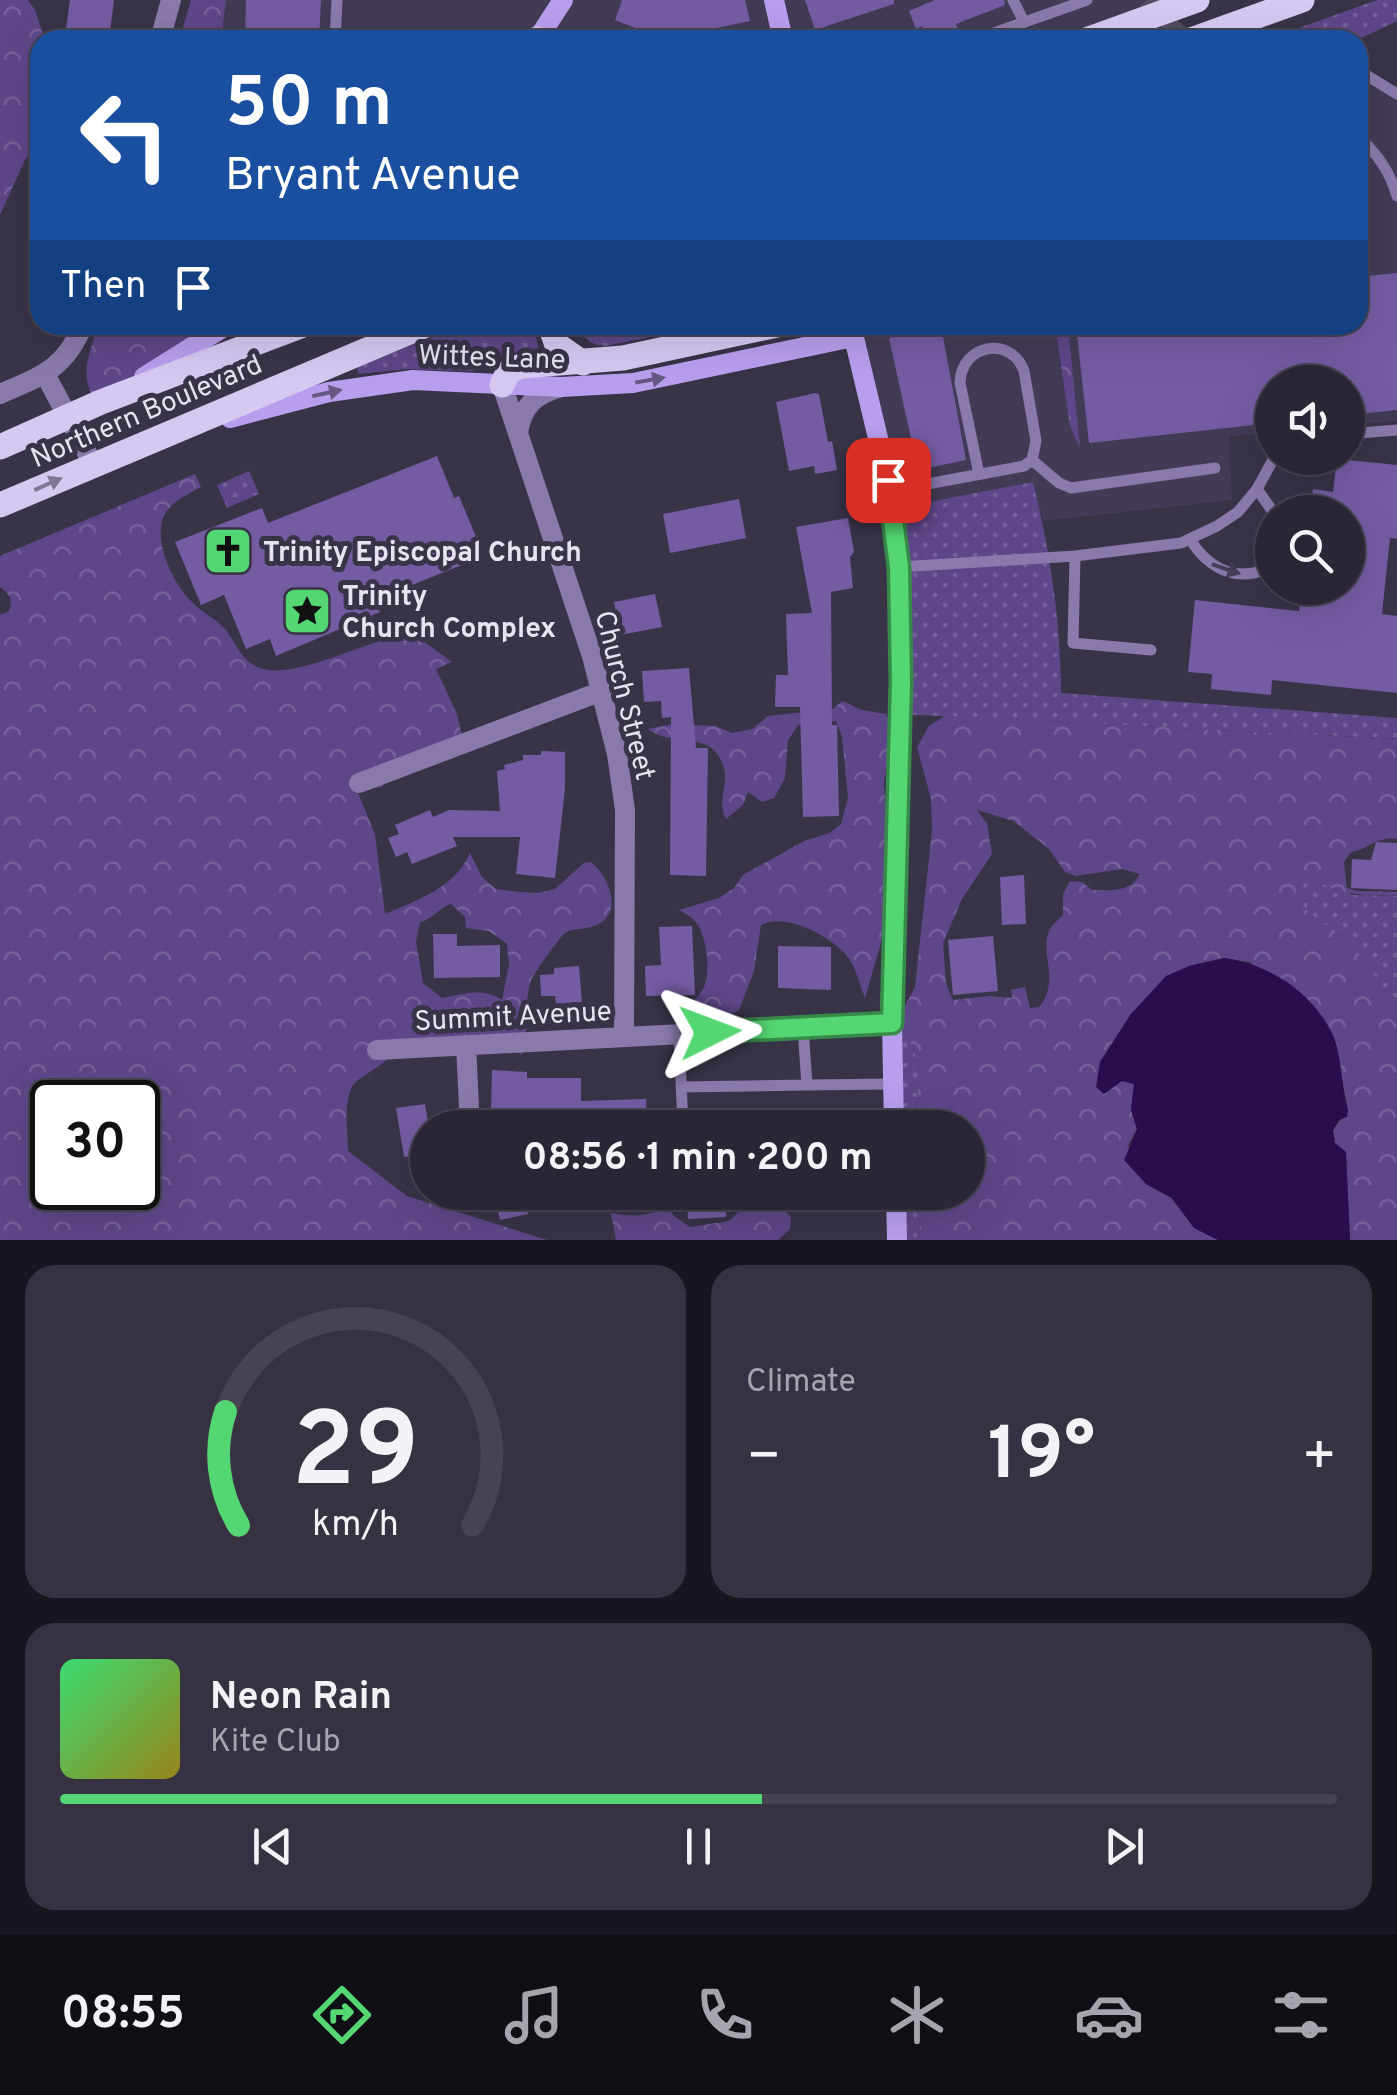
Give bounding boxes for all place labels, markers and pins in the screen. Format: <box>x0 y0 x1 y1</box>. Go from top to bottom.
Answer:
pin <box>846 438 931 523</box>
church icon: Trinity Episcopal Church <box>202 525 254 577</box>
place label: Trinity Episcopal Church <box>263 536 582 572</box>
place label: Trinity Church Complex <box>342 580 556 648</box>
place icon: Trinity Church Complex <box>281 585 333 637</box>

